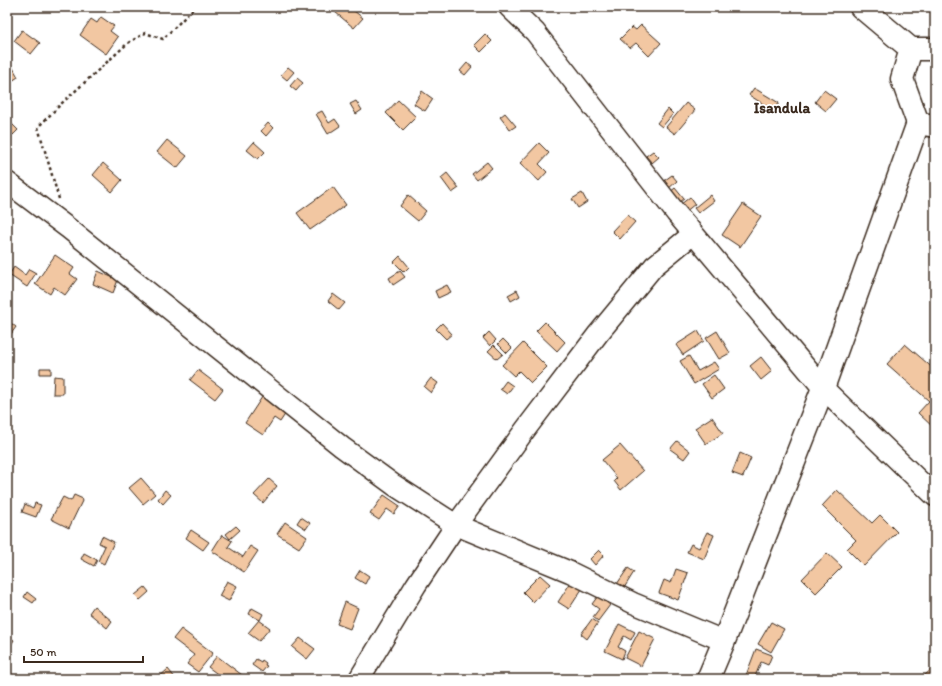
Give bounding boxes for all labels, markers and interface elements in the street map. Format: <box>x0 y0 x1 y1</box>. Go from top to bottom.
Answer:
district label: Isandula <box>754 99 810 117</box>
scale bar <box>24 638 143 664</box>
text: 50 m <box>30 645 56 659</box>

